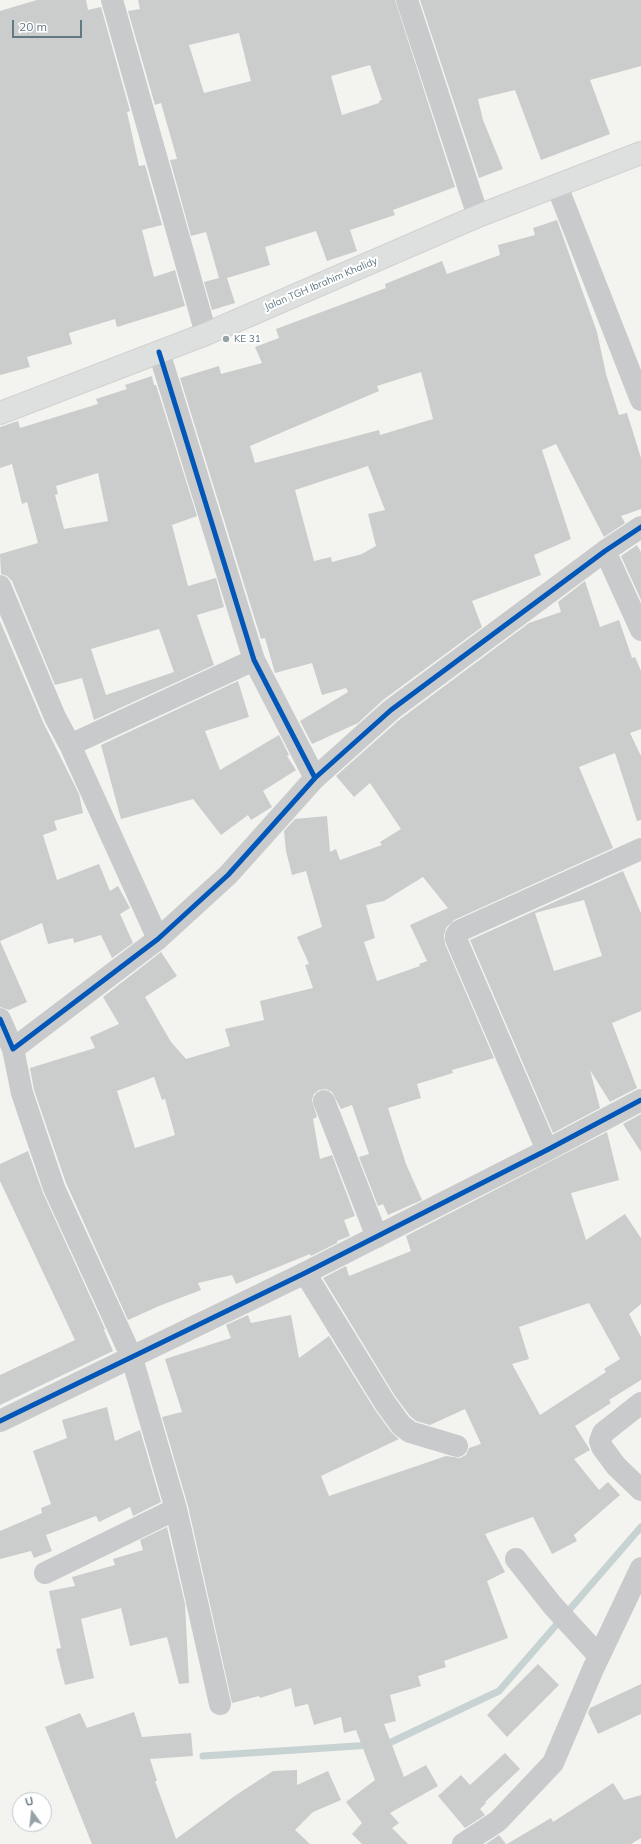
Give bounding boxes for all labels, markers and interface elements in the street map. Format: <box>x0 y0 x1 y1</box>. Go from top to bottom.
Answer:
scale bar <box>14 12 84 38</box>
text: 20 m <box>19 19 47 34</box>
street label: Jalan TGH Ibrahim Khalidy <box>263 255 379 313</box>
place label: KE 31 <box>234 333 261 345</box>
marker: KE 31 <box>221 334 231 344</box>
north arrow <box>12 1792 52 1832</box>
text: U <box>23 1794 35 1809</box>

